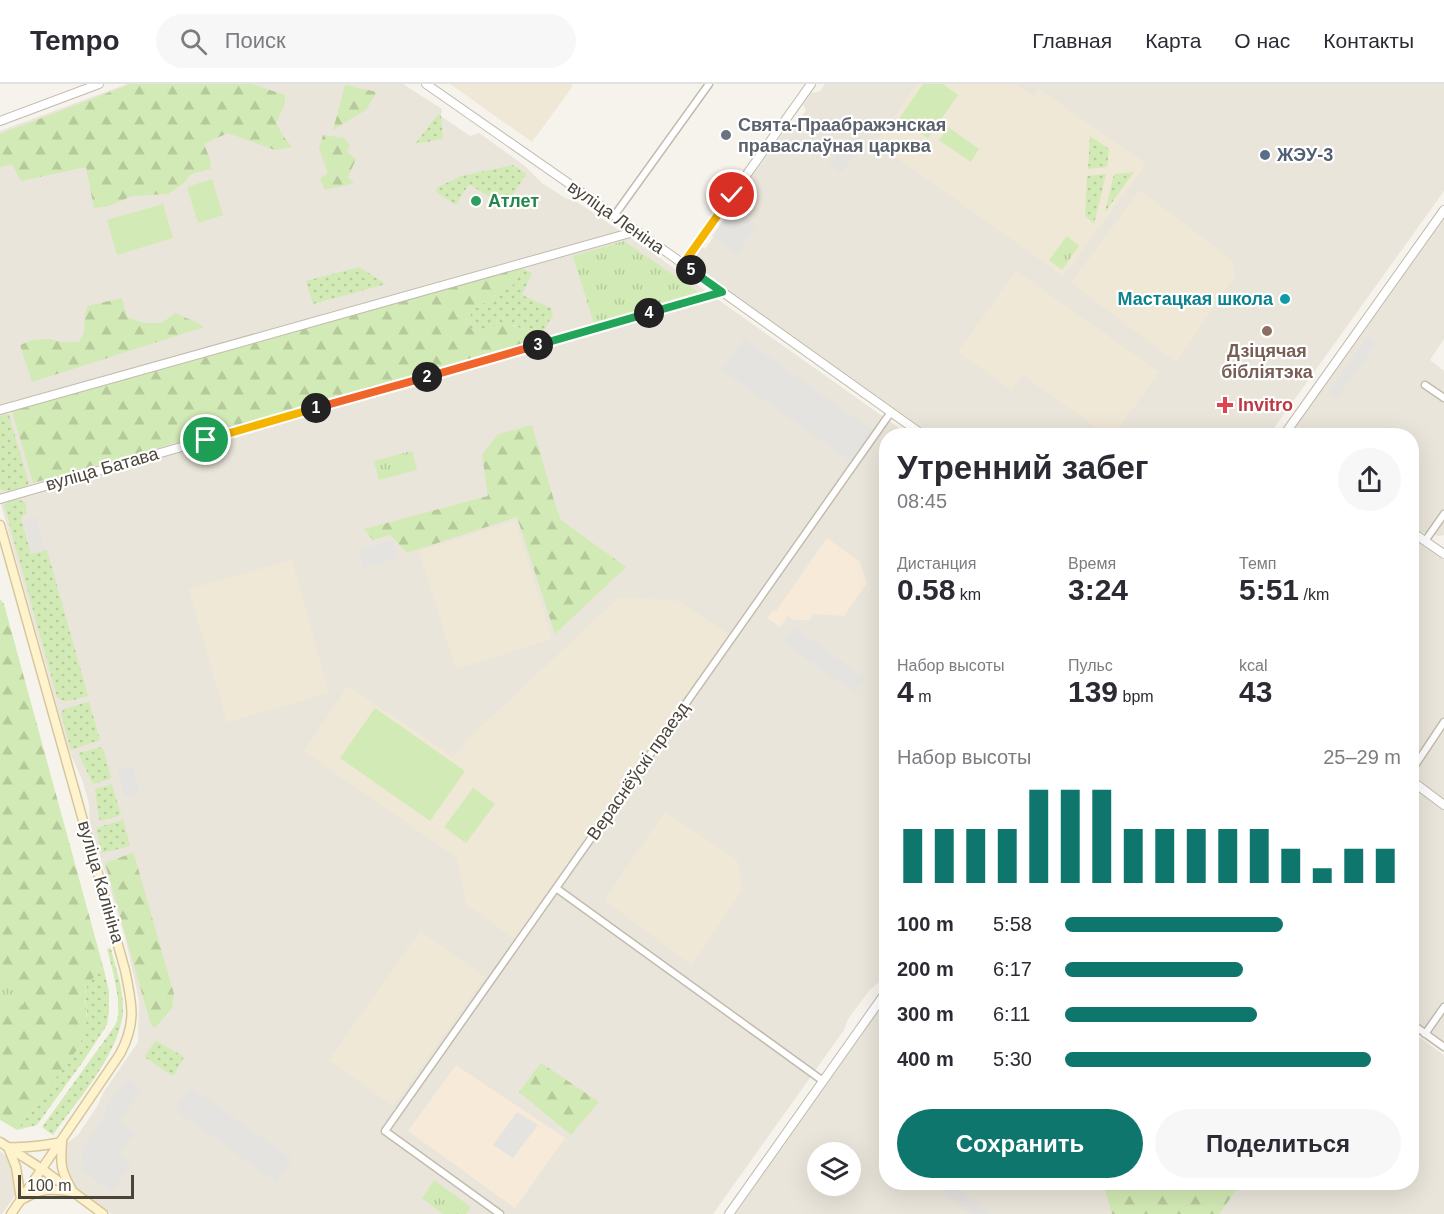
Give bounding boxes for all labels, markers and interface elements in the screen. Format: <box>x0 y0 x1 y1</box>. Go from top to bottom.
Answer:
search box <box>156 14 576 68</box>
text: Tempo <box>30 25 120 56</box>
icon: search <box>177 25 210 58</box>
text: Поиск <box>225 28 286 53</box>
text: Главная <box>1032 29 1112 52</box>
text: Карта <box>1145 29 1201 52</box>
text: О нас <box>1234 29 1290 52</box>
text: Контакты <box>1323 29 1414 52</box>
place label: Свята-Праабражэнская праваслаўная царква <box>738 115 946 156</box>
marker: Свята-Праабражэнская праваслаўная царква <box>719 128 733 142</box>
place label: ЖЭУ-3 <box>1276 145 1333 165</box>
marker: ЖЭУ-3 <box>1258 148 1272 162</box>
pin <box>706 169 757 220</box>
street label: вуліца Леніна <box>564 176 669 258</box>
icon: check <box>715 178 748 211</box>
place label: Атлет <box>488 191 539 211</box>
marker: Атлет <box>469 194 483 208</box>
pin: 5 <box>676 255 706 285</box>
text: 5 <box>687 261 695 278</box>
place label: Мастацкая школа <box>1118 289 1274 309</box>
marker: Мастацкая школа <box>1278 292 1292 306</box>
pin: 4 <box>634 298 664 328</box>
text: 4 <box>645 304 653 321</box>
marker: Дзіцячая бібліятэка <box>1260 324 1274 338</box>
pin: 3 <box>523 330 553 360</box>
text: 3 <box>534 336 542 353</box>
place label: Дзіцячая бібліятэка <box>1221 341 1314 382</box>
pin: 2 <box>412 362 442 392</box>
text: 2 <box>423 368 431 385</box>
pin: 1 <box>301 393 331 423</box>
place label: Invitro <box>1238 395 1293 415</box>
marker: Invitro <box>1216 396 1234 414</box>
text: 1 <box>312 399 320 416</box>
pin <box>180 414 231 465</box>
icon: arrive <box>189 423 222 456</box>
street label: вуліца Батава <box>43 443 162 495</box>
button: share <box>1338 448 1401 511</box>
text: Утренний забег <box>897 449 1149 486</box>
text: 08:45 <box>897 490 947 512</box>
text: Дистанция <box>897 555 976 572</box>
text: Время <box>1068 555 1116 572</box>
text: Темп <box>1239 555 1276 572</box>
text: 0.58 <box>897 573 955 606</box>
text: 3:24 <box>1068 573 1128 606</box>
text: 5:51 <box>1239 573 1299 606</box>
text: km <box>955 586 981 603</box>
text: /km <box>1299 586 1329 603</box>
text: Набор высоты <box>897 657 1004 674</box>
text: Пульс <box>1068 657 1113 674</box>
text: kcal <box>1239 657 1267 674</box>
text: 4 <box>897 675 914 708</box>
text: 139 <box>1068 675 1118 708</box>
text: 43 <box>1239 675 1272 708</box>
text: m <box>914 688 931 705</box>
text: bpm <box>1118 688 1154 705</box>
street label: Вераснёўскі праезд <box>583 698 693 844</box>
text: Набор высоты <box>897 746 1031 768</box>
text: 25–29 m <box>1323 746 1401 768</box>
street label: вуліца Калініна <box>74 818 128 946</box>
text: 100 m <box>897 913 954 935</box>
text: 5:58 <box>993 913 1032 935</box>
text: 200 m <box>897 958 954 980</box>
text: 6:17 <box>993 958 1032 980</box>
text: 300 m <box>897 1003 954 1025</box>
text: 6:11 <box>993 1003 1030 1025</box>
text: 400 m <box>897 1048 954 1070</box>
text: 5:30 <box>993 1048 1032 1070</box>
button: Сохранить <box>897 1109 1143 1178</box>
button: Поделиться <box>1155 1109 1401 1178</box>
map controls <box>807 1142 861 1196</box>
button: layers <box>807 1142 861 1196</box>
scale bar <box>18 1172 134 1200</box>
text: 100 m <box>27 1177 71 1194</box>

